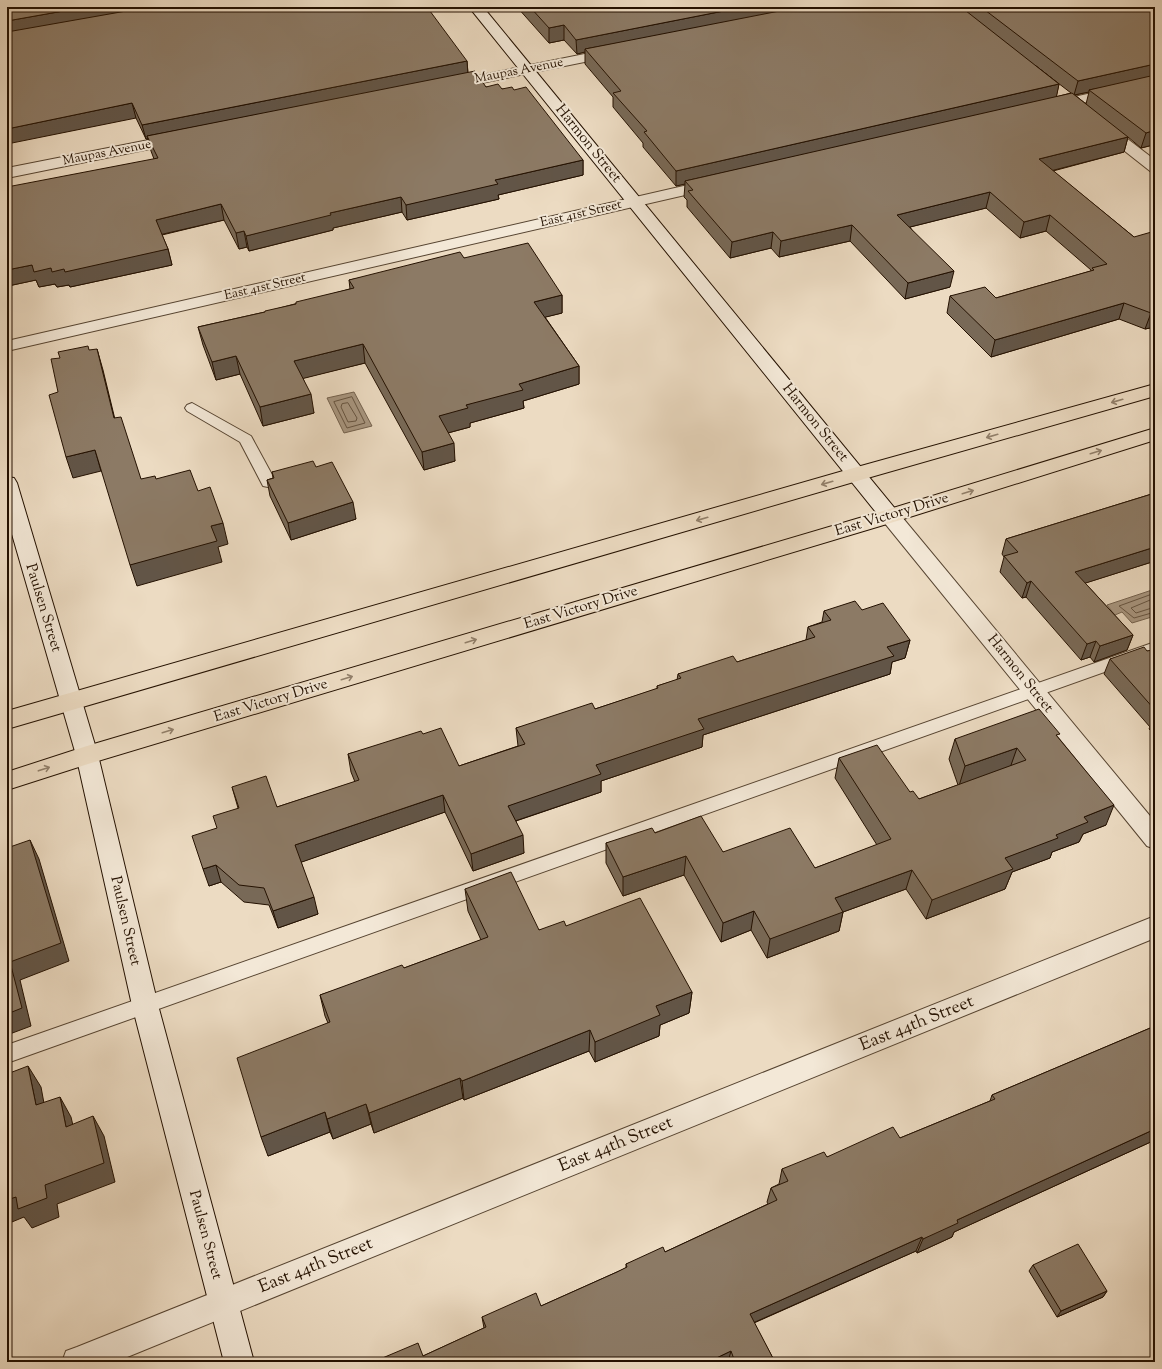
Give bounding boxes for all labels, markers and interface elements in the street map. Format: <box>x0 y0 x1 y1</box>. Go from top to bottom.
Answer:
street label: Maupas Avenue <box>473 54 565 88</box>
street label: Harmon Street <box>550 100 626 188</box>
street label: Maupas Avenue <box>61 136 153 170</box>
street label: East 41st Street <box>539 196 624 232</box>
street label: East 41st Street <box>223 269 308 305</box>
street label: Harmon Street <box>777 379 853 467</box>
one-way arrow <box>1111 398 1124 405</box>
one-way arrow <box>986 433 999 440</box>
one-way arrow <box>1090 448 1103 455</box>
one-way arrow <box>821 480 834 487</box>
street label: East Victory Drive <box>832 488 952 542</box>
one-way arrow <box>961 488 974 495</box>
one-way arrow <box>696 516 709 523</box>
street label: Paulsen Street <box>20 561 66 655</box>
street label: East Victory Drive <box>521 581 641 635</box>
street label: Harmon Street <box>982 630 1058 718</box>
one-way arrow <box>465 637 478 644</box>
street label: East Victory Drive <box>211 674 331 728</box>
one-way arrow <box>340 674 353 681</box>
one-way arrow <box>162 727 175 734</box>
one-way arrow <box>38 765 51 772</box>
street label: Paulsen Street <box>104 874 146 968</box>
street label: East 44th Street <box>856 989 978 1059</box>
street label: East 44th Street <box>555 1110 677 1180</box>
street label: Paulsen Street <box>183 1188 227 1282</box>
street label: East 44th Street <box>255 1231 377 1301</box>

